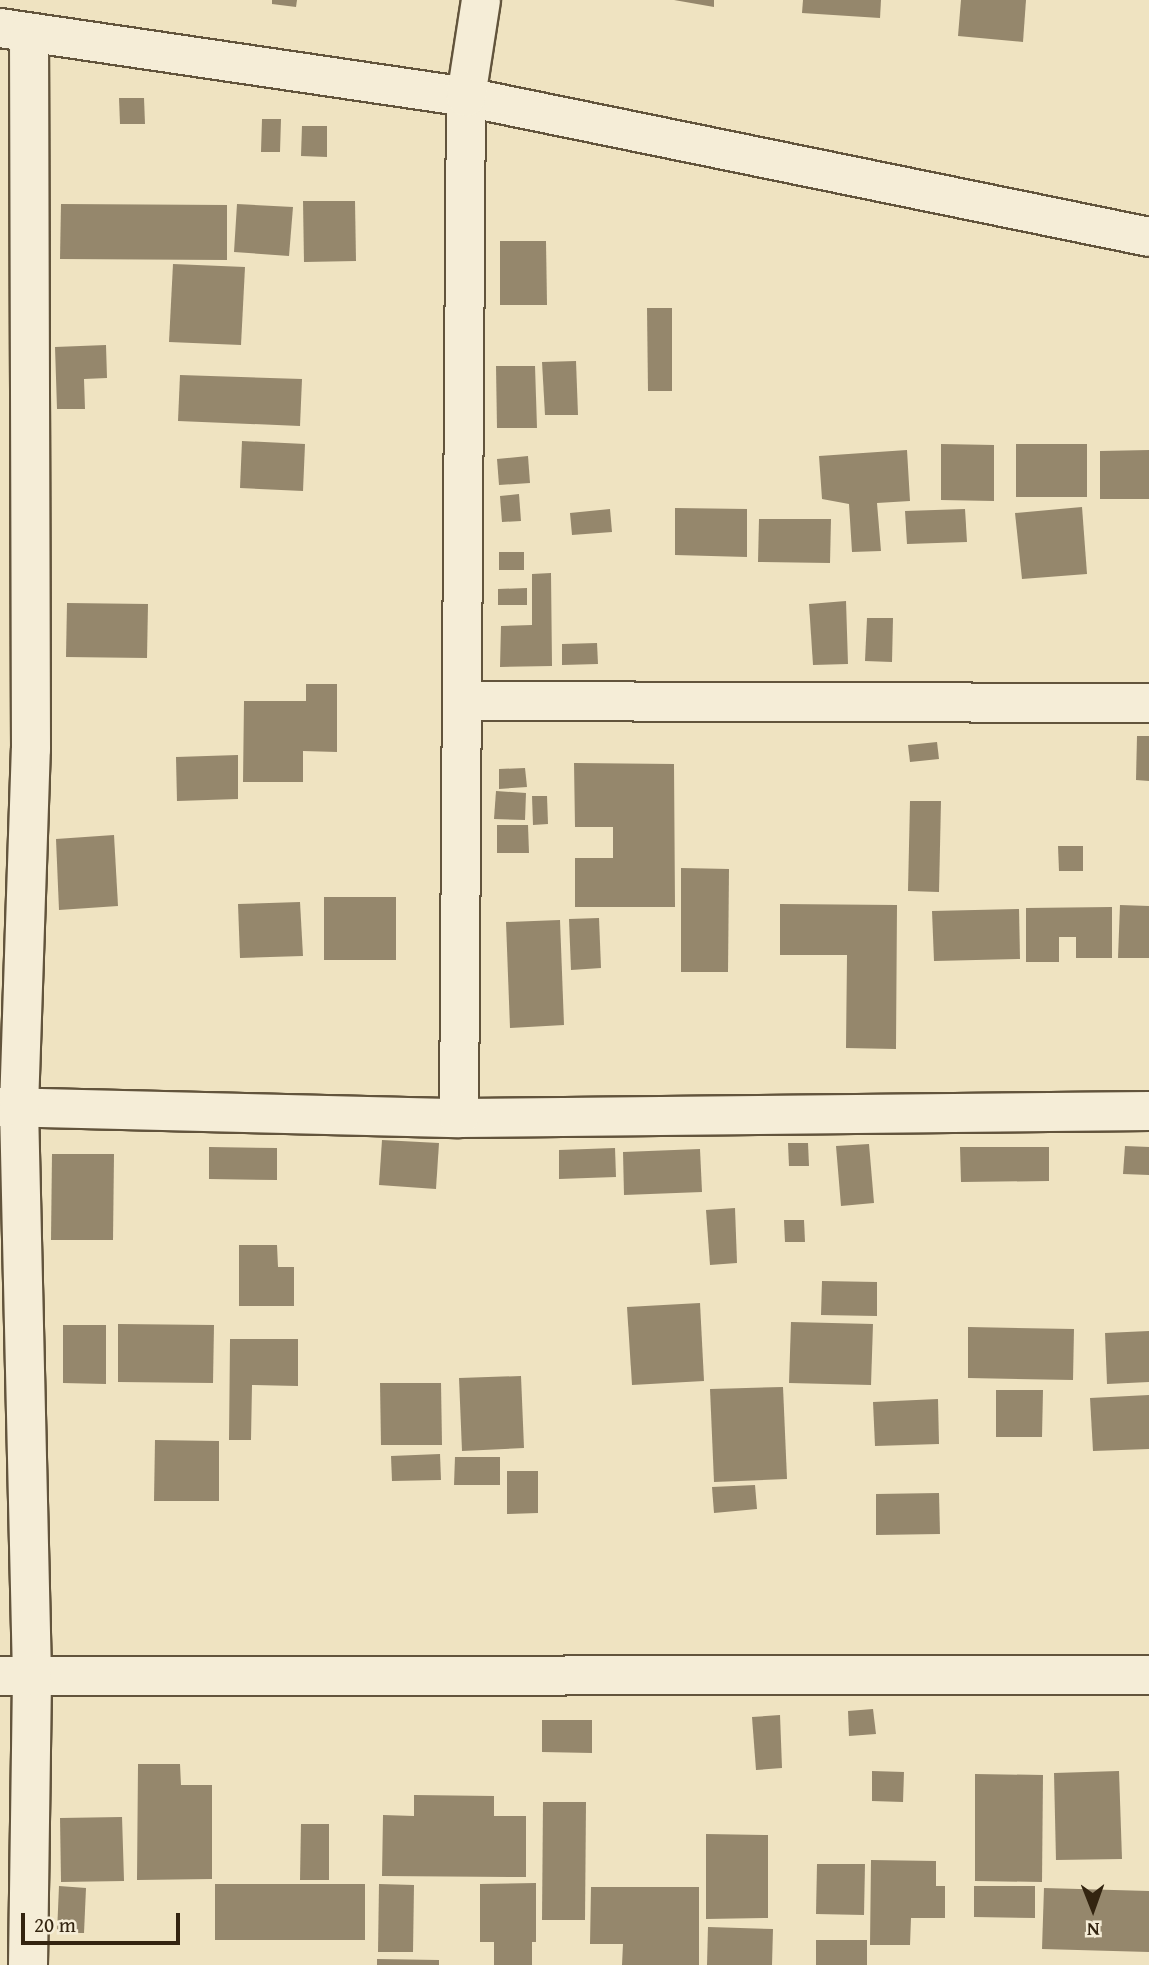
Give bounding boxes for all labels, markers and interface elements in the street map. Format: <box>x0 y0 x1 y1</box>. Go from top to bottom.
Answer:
north arrow <box>1058 1874 1128 1944</box>
scale bar <box>24 1898 184 1942</box>
text: 20 m <box>34 1909 76 1940</box>
text: N <box>1087 1916 1100 1944</box>

